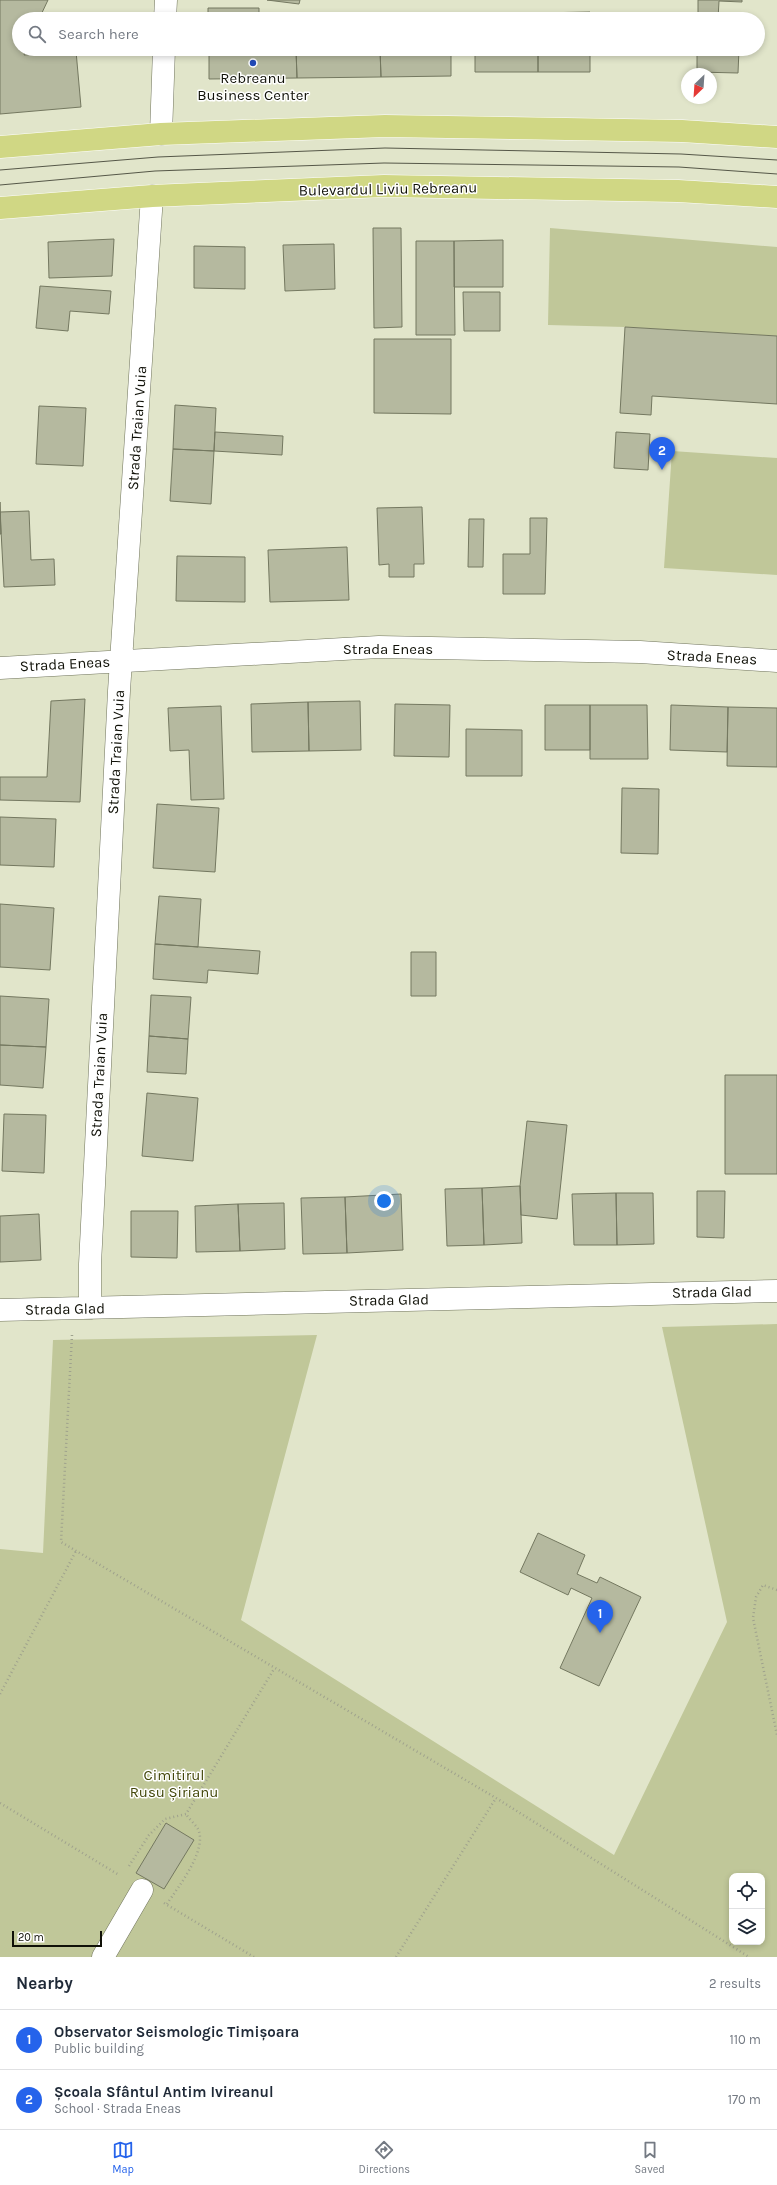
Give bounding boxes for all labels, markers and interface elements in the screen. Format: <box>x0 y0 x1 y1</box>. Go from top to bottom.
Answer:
search box <box>12 12 765 56</box>
icon: search <box>26 23 48 45</box>
text: Search here <box>58 25 139 43</box>
marker: Rebreanu Business Center <box>248 58 258 68</box>
north arrow <box>681 68 717 104</box>
place label: Rebreanu Business Center <box>197 69 309 104</box>
street label: Bulevardul Liviu Rebreanu <box>299 178 477 200</box>
street label: Strada Traian Vuia <box>124 365 150 491</box>
pin: 2 <box>649 437 675 470</box>
street label: Strada Eneas <box>343 640 433 658</box>
street label: Strada Eneas <box>666 646 758 668</box>
street label: Strada Eneas <box>19 653 111 675</box>
street label: Strada Traian Vuia <box>104 689 128 815</box>
street label: Strada Traian Vuia <box>87 1012 111 1138</box>
your location <box>374 1191 394 1211</box>
street label: Strada Glad <box>672 1282 752 1302</box>
street label: Strada Glad <box>349 1290 429 1310</box>
street label: Strada Glad <box>25 1299 105 1319</box>
pin: 1 <box>587 1600 613 1633</box>
park label: Cimitirul Rusu Șirianu <box>130 1766 218 1801</box>
map controls <box>729 1873 765 1945</box>
button: locate <box>729 1873 765 1909</box>
button: layers <box>729 1909 765 1945</box>
scale bar <box>12 1929 102 1948</box>
text: 20 m <box>18 1931 44 1944</box>
text: Nearby <box>16 1973 73 1993</box>
text: 2 results <box>709 1976 761 1991</box>
text: Observator Seismologic Timișoara <box>54 2023 299 2041</box>
text: 1 <box>27 2032 31 2047</box>
text: 110 m <box>729 2032 761 2047</box>
text: Public building <box>54 2041 144 2056</box>
text: Școala Sfântul Antim Ivireanul <box>54 2083 274 2101</box>
text: 2 <box>25 2092 33 2107</box>
text: 170 m <box>728 2092 761 2107</box>
text: School · Strada Eneas <box>54 2101 181 2116</box>
tab: Map <box>112 2139 134 2176</box>
tab: Directions <box>358 2139 410 2176</box>
tab: Saved <box>634 2139 665 2176</box>

